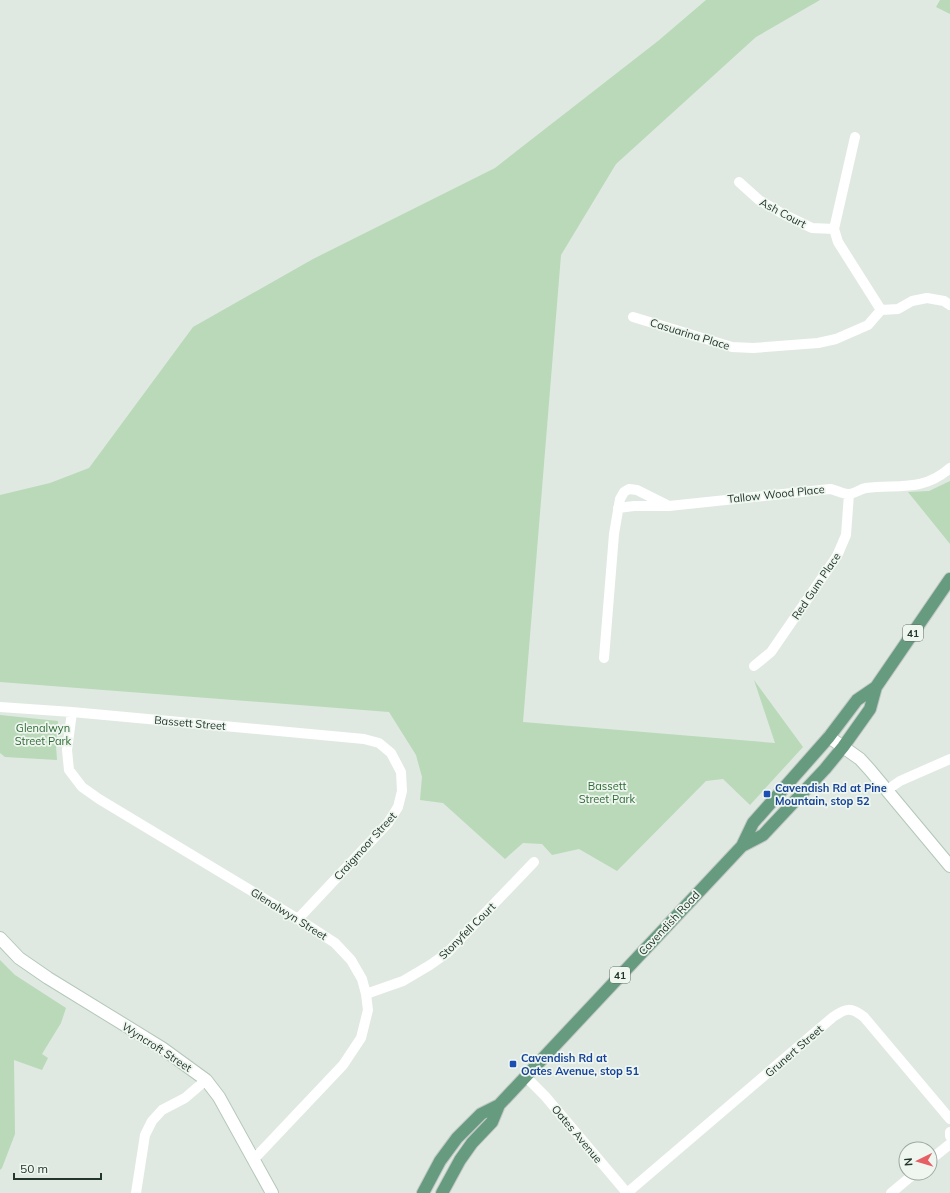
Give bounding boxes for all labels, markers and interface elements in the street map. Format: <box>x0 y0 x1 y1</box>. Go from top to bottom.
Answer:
street label: Ash Court <box>757 195 809 231</box>
street label: Casuarina Place <box>648 315 732 353</box>
street label: Tallow Wood Place <box>727 482 825 506</box>
street label: Red Gum Place <box>789 550 843 622</box>
road number: 41 <box>903 625 923 641</box>
street label: Bassett Street <box>154 713 227 733</box>
park label: Glenalwyn Street Park <box>15 721 72 748</box>
park label: Bassett Street Park <box>579 779 636 806</box>
place label: Cavendish Rd at Pine Mountain, stop 52 <box>775 781 887 808</box>
marker: Cavendish Rd at Pine Mountain, stop 52 <box>762 789 772 799</box>
street label: Craigmoor Street <box>331 809 399 883</box>
street label: Glenalwyn Street <box>248 885 330 943</box>
street label: Cavendish Road <box>636 888 702 958</box>
street label: Stonyfell Court <box>436 900 498 962</box>
road number: 41 <box>610 967 630 983</box>
street label: Wyncroft Street <box>119 1019 195 1075</box>
street label: Grunert Street <box>762 1022 826 1080</box>
place label: Cavendish Rd at Oates Avenue, stop 51 <box>521 1051 639 1078</box>
marker: Cavendish Rd at Oates Avenue, stop 51 <box>508 1059 518 1069</box>
street label: Oates Avenue <box>549 1102 605 1166</box>
north arrow <box>898 1141 938 1181</box>
scale bar <box>14 1155 101 1181</box>
text: N <box>901 1157 915 1167</box>
text: 50 m <box>20 1161 48 1176</box>

